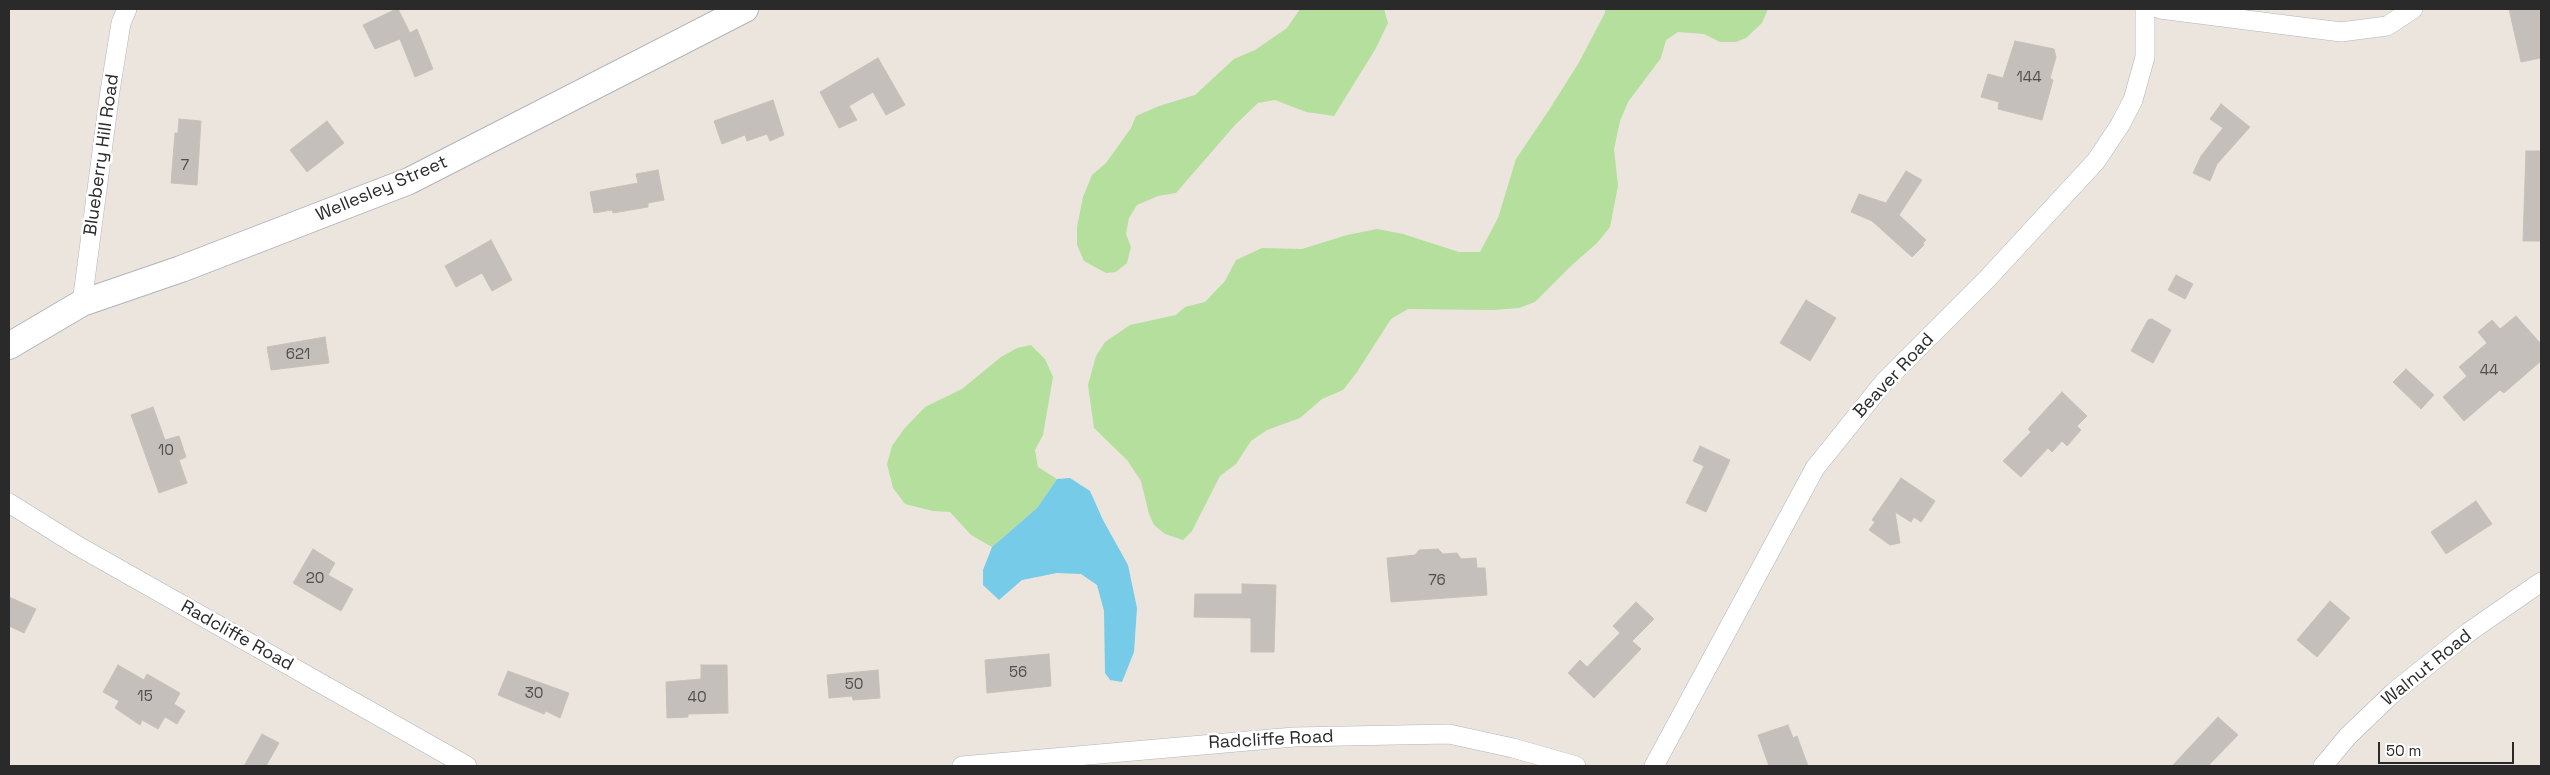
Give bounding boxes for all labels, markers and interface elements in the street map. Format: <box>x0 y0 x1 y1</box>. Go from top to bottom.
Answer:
house number: 144 <box>2016 69 2042 87</box>
street label: Blueberry Hill Road <box>80 73 124 237</box>
street label: Wellesley Street <box>313 152 451 226</box>
house number: 7 <box>181 157 189 175</box>
street label: Beaver Road <box>1849 329 1939 423</box>
house number: 621 <box>286 346 310 364</box>
house number: 44 <box>2480 362 2498 380</box>
house number: 10 <box>158 442 174 460</box>
house number: 20 <box>306 570 324 588</box>
house number: 76 <box>1428 572 1446 590</box>
street label: Radcliffe Road <box>177 596 297 676</box>
street label: Walnut Road <box>2378 625 2476 711</box>
house number: 56 <box>1009 664 1027 682</box>
house number: 50 <box>845 676 863 694</box>
house number: 30 <box>525 685 543 703</box>
house number: 15 <box>137 688 153 706</box>
house number: 40 <box>688 689 706 707</box>
street label: Radcliffe Road <box>1208 726 1334 754</box>
scale bar <box>2380 732 2516 764</box>
text: 50 m <box>2386 741 2421 760</box>

